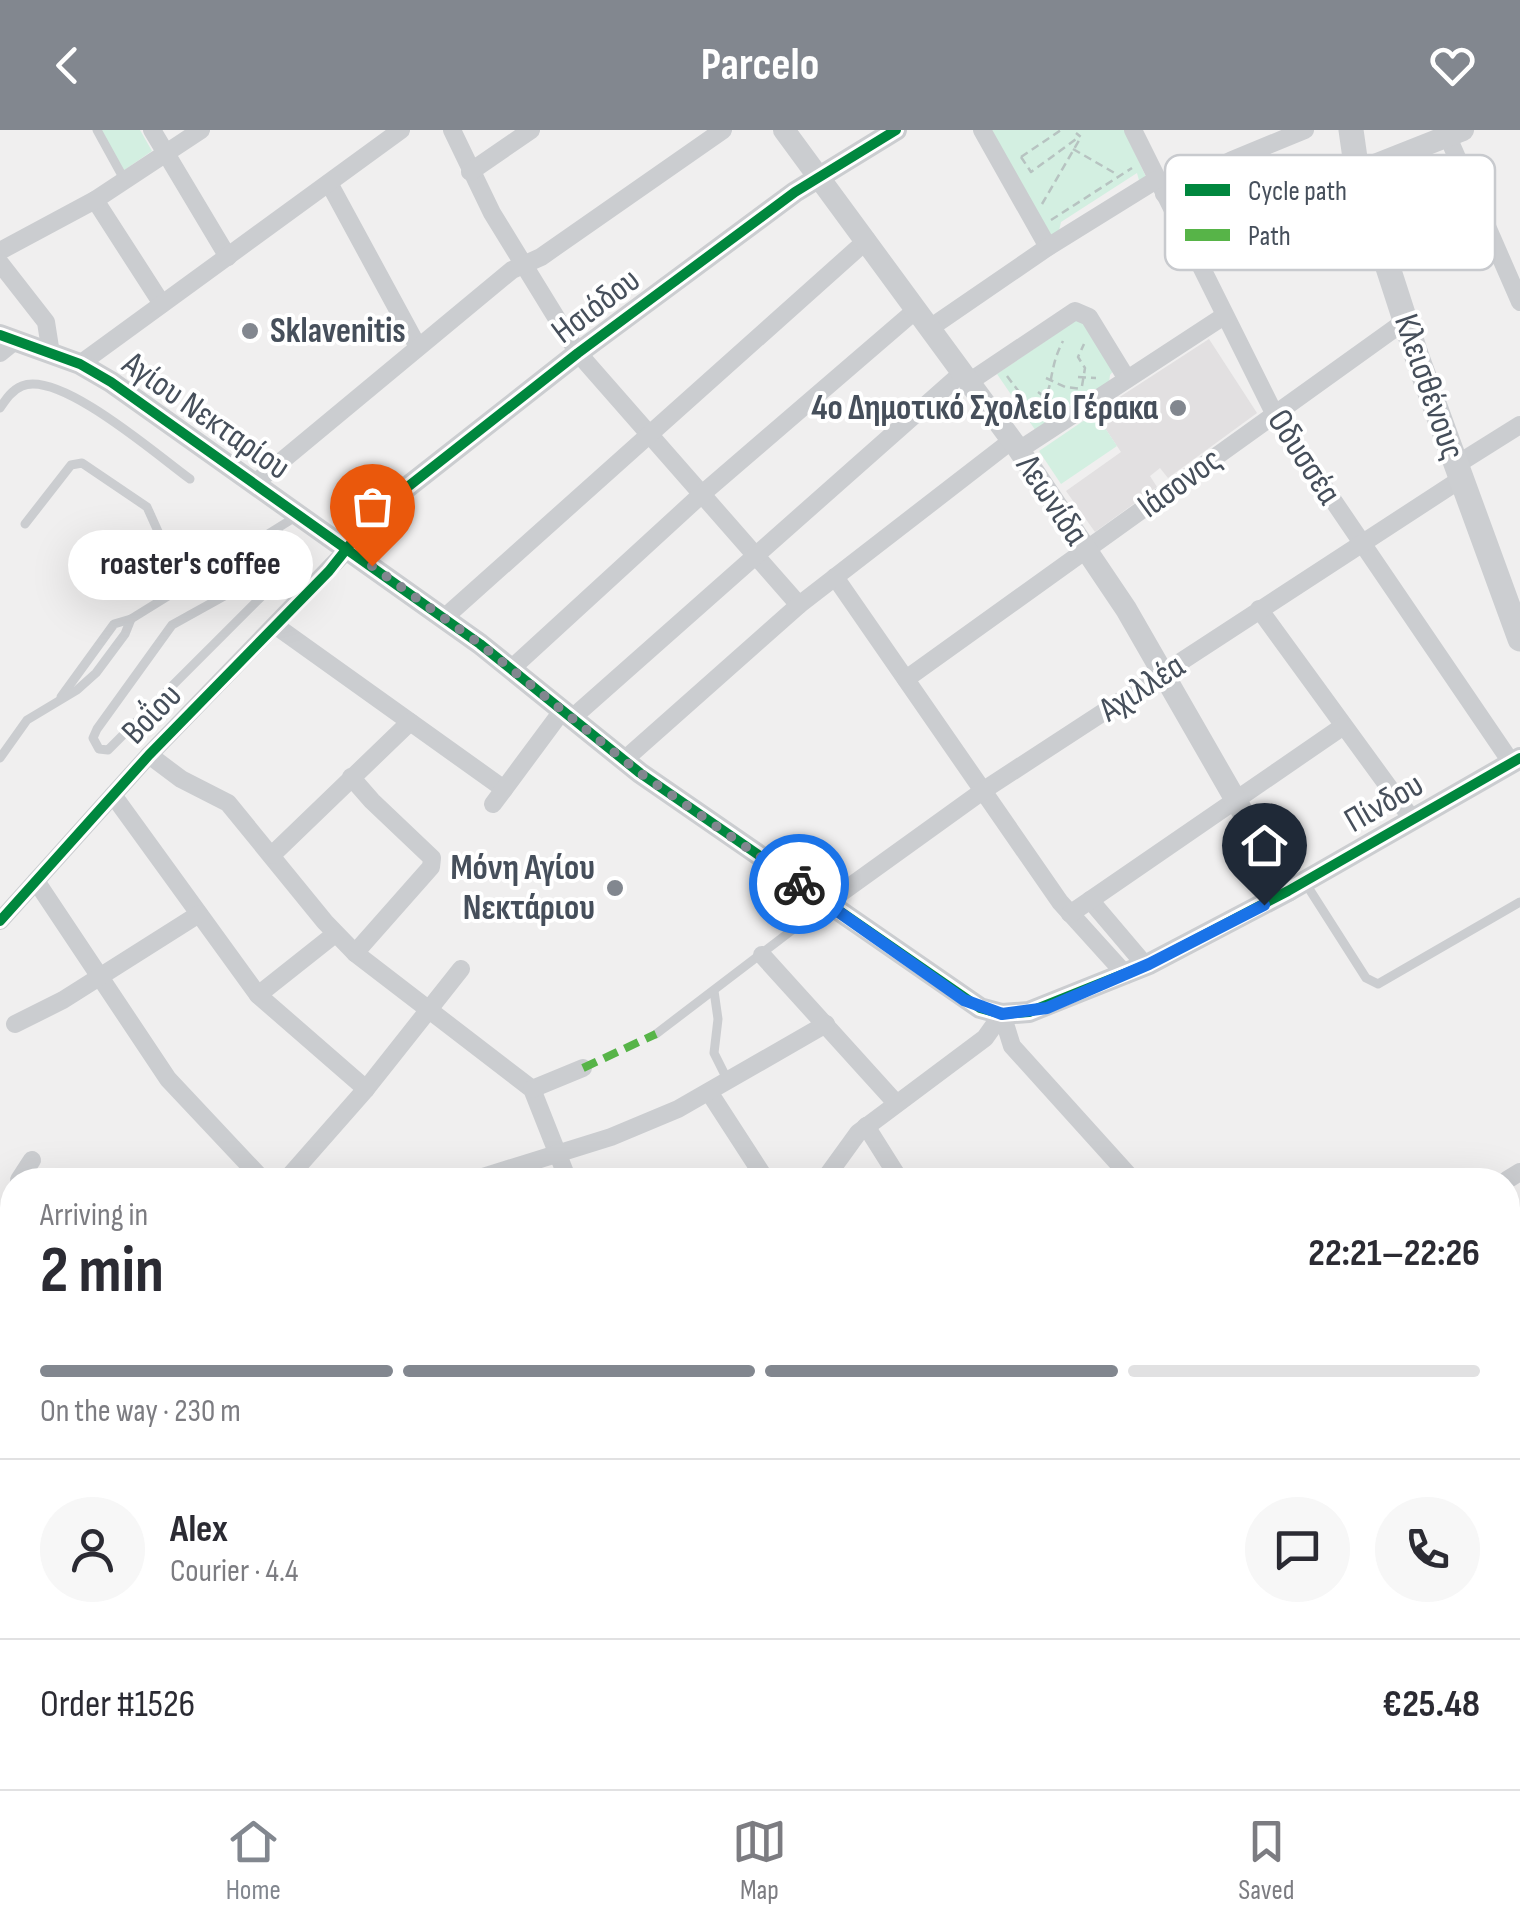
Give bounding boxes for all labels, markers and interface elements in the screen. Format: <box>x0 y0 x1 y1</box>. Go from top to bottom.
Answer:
icon: back <box>40 38 95 93</box>
text: Parcelo <box>701 38 819 93</box>
icon: heart <box>1425 38 1480 93</box>
legend <box>1165 155 1495 270</box>
text: Cycle path <box>1248 175 1347 208</box>
text: Path <box>1248 220 1291 253</box>
street label: Ησιόδου <box>543 259 649 353</box>
street label: Κλεισθένους <box>1384 308 1474 466</box>
place label: Sklavenitis <box>270 310 406 353</box>
marker: Sklavenitis <box>239 320 261 342</box>
street label: Αγίου Νεκταρίου <box>113 342 298 490</box>
place label: 4ο Δημοτικό Σχολείο Γέρακα <box>811 387 1159 430</box>
marker: 4ο Δημοτικό Σχολείο Γέρακα <box>1167 397 1189 419</box>
street label: Οδυσσέα <box>1258 402 1351 513</box>
street label: Ιάσονος <box>1130 438 1230 528</box>
street label: Λεωνίδα <box>1006 446 1098 553</box>
pin <box>330 464 415 567</box>
icon: bag <box>345 479 400 534</box>
callout: roaster's coffee <box>67 531 312 601</box>
text: roaster's coffee <box>100 545 281 584</box>
street label: Αχιλλέα <box>1090 644 1193 732</box>
street label: Βοΐου <box>113 675 191 753</box>
street label: Πίνδου <box>1337 763 1431 843</box>
pin <box>1222 803 1307 906</box>
icon: home <box>1237 818 1292 873</box>
courier <box>749 834 849 934</box>
place label: Μόνη Αγίου Νεκτάριου <box>450 847 595 930</box>
icon: bike <box>772 857 827 912</box>
marker: Μόνη Αγίου Νεκτάριου <box>604 877 626 899</box>
text: Arriving in <box>40 1196 148 1235</box>
text: 22:21–22:26 <box>1308 1231 1480 1276</box>
text: 2 min <box>40 1233 164 1311</box>
text: On the way · 230 m <box>40 1392 241 1431</box>
button: person <box>40 1497 145 1602</box>
button: chat <box>1245 1497 1350 1602</box>
button: phone <box>1375 1497 1480 1602</box>
text: Alex <box>170 1507 228 1552</box>
text: Courier · 4.4 <box>170 1552 298 1591</box>
text: Order #1526 <box>40 1682 195 1727</box>
text: €25.48 <box>1382 1682 1480 1727</box>
tab: Home <box>226 1814 281 1907</box>
tab: Map <box>732 1814 787 1907</box>
tab: Saved <box>1238 1814 1294 1907</box>

